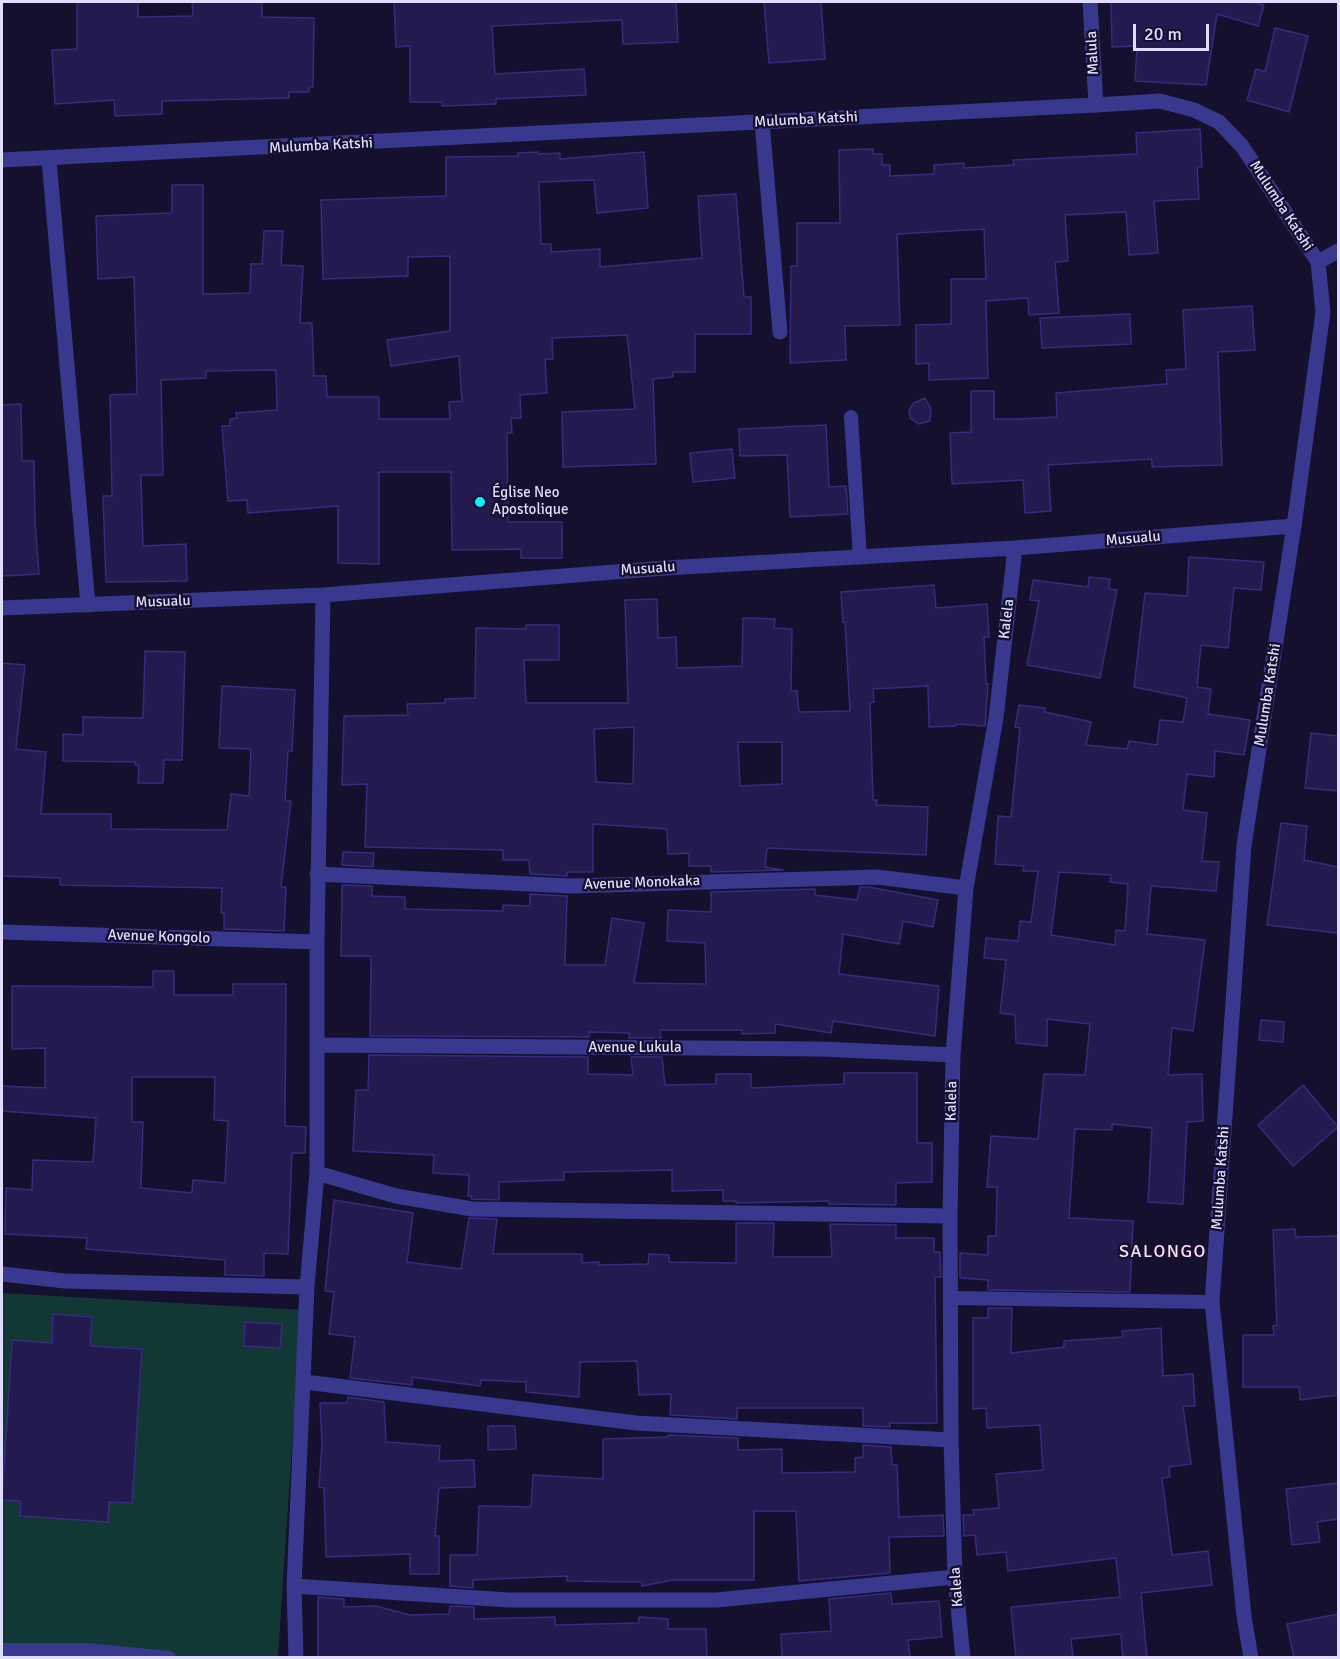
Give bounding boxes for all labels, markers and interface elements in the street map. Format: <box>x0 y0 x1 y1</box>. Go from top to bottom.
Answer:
scale bar <box>1136 12 1212 50</box>
text: 20 m <box>1144 23 1182 45</box>
street label: Malula <box>1083 30 1103 76</box>
street label: Mulumba Katshi <box>754 108 858 132</box>
street label: Mulumba Katshi <box>269 134 373 158</box>
street label: Mulumba Katshi <box>1245 158 1317 254</box>
place label: Église Neo Apostolique <box>492 484 568 519</box>
marker: Église Neo Apostolique <box>473 495 487 509</box>
street label: Musualu <box>1105 528 1161 550</box>
street label: Musualu <box>620 558 676 580</box>
street label: Musualu <box>135 592 191 612</box>
street label: Kalela <box>996 598 1018 640</box>
street label: Mulumba Katshi <box>1251 642 1285 748</box>
street label: Avenue Monokaka <box>584 872 700 894</box>
street label: Avenue Kongolo <box>107 926 211 948</box>
street label: Avenue Lukula <box>588 1039 682 1057</box>
street label: Kalela <box>943 1081 961 1121</box>
street label: Mulumba Katshi <box>1208 1126 1234 1230</box>
district label: SALONGO <box>1119 1241 1207 1263</box>
street label: Kalela <box>947 1566 967 1608</box>

